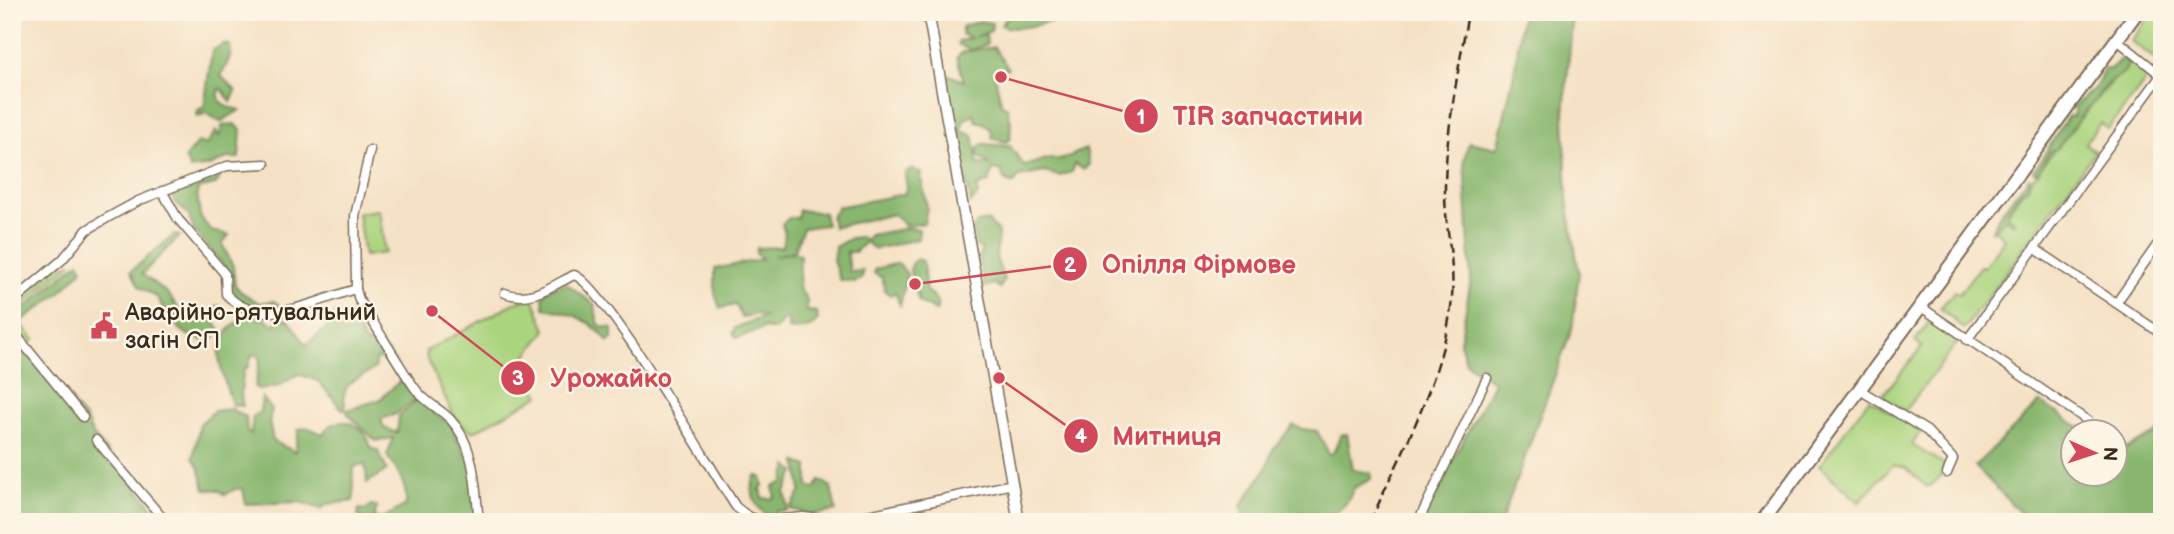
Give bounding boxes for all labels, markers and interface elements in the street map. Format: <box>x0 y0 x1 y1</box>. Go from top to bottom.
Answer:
callout: TIR запчастини <box>1124 93 1377 140</box>
text: TIR запчастини <box>1173 102 1363 133</box>
text: 1 <box>1137 105 1145 130</box>
callout: Опілля Фірмове <box>1053 241 1310 288</box>
text: Опілля Фірмове <box>1102 250 1296 281</box>
text: 2 <box>1064 253 1077 278</box>
place label: Аварійно-рятувальний загін СП <box>124 298 376 355</box>
public building icon: Аварійно-рятувальний загін СП <box>89 311 119 341</box>
callout: Урожайко <box>501 355 685 402</box>
text: Урожайко <box>550 364 672 395</box>
text: 3 <box>512 366 524 391</box>
callout: Митниця <box>1064 413 1236 460</box>
north arrow <box>2058 419 2128 489</box>
text: Митниця <box>1112 422 1222 453</box>
text: 4 <box>1075 424 1088 449</box>
text: N <box>2098 446 2121 462</box>

